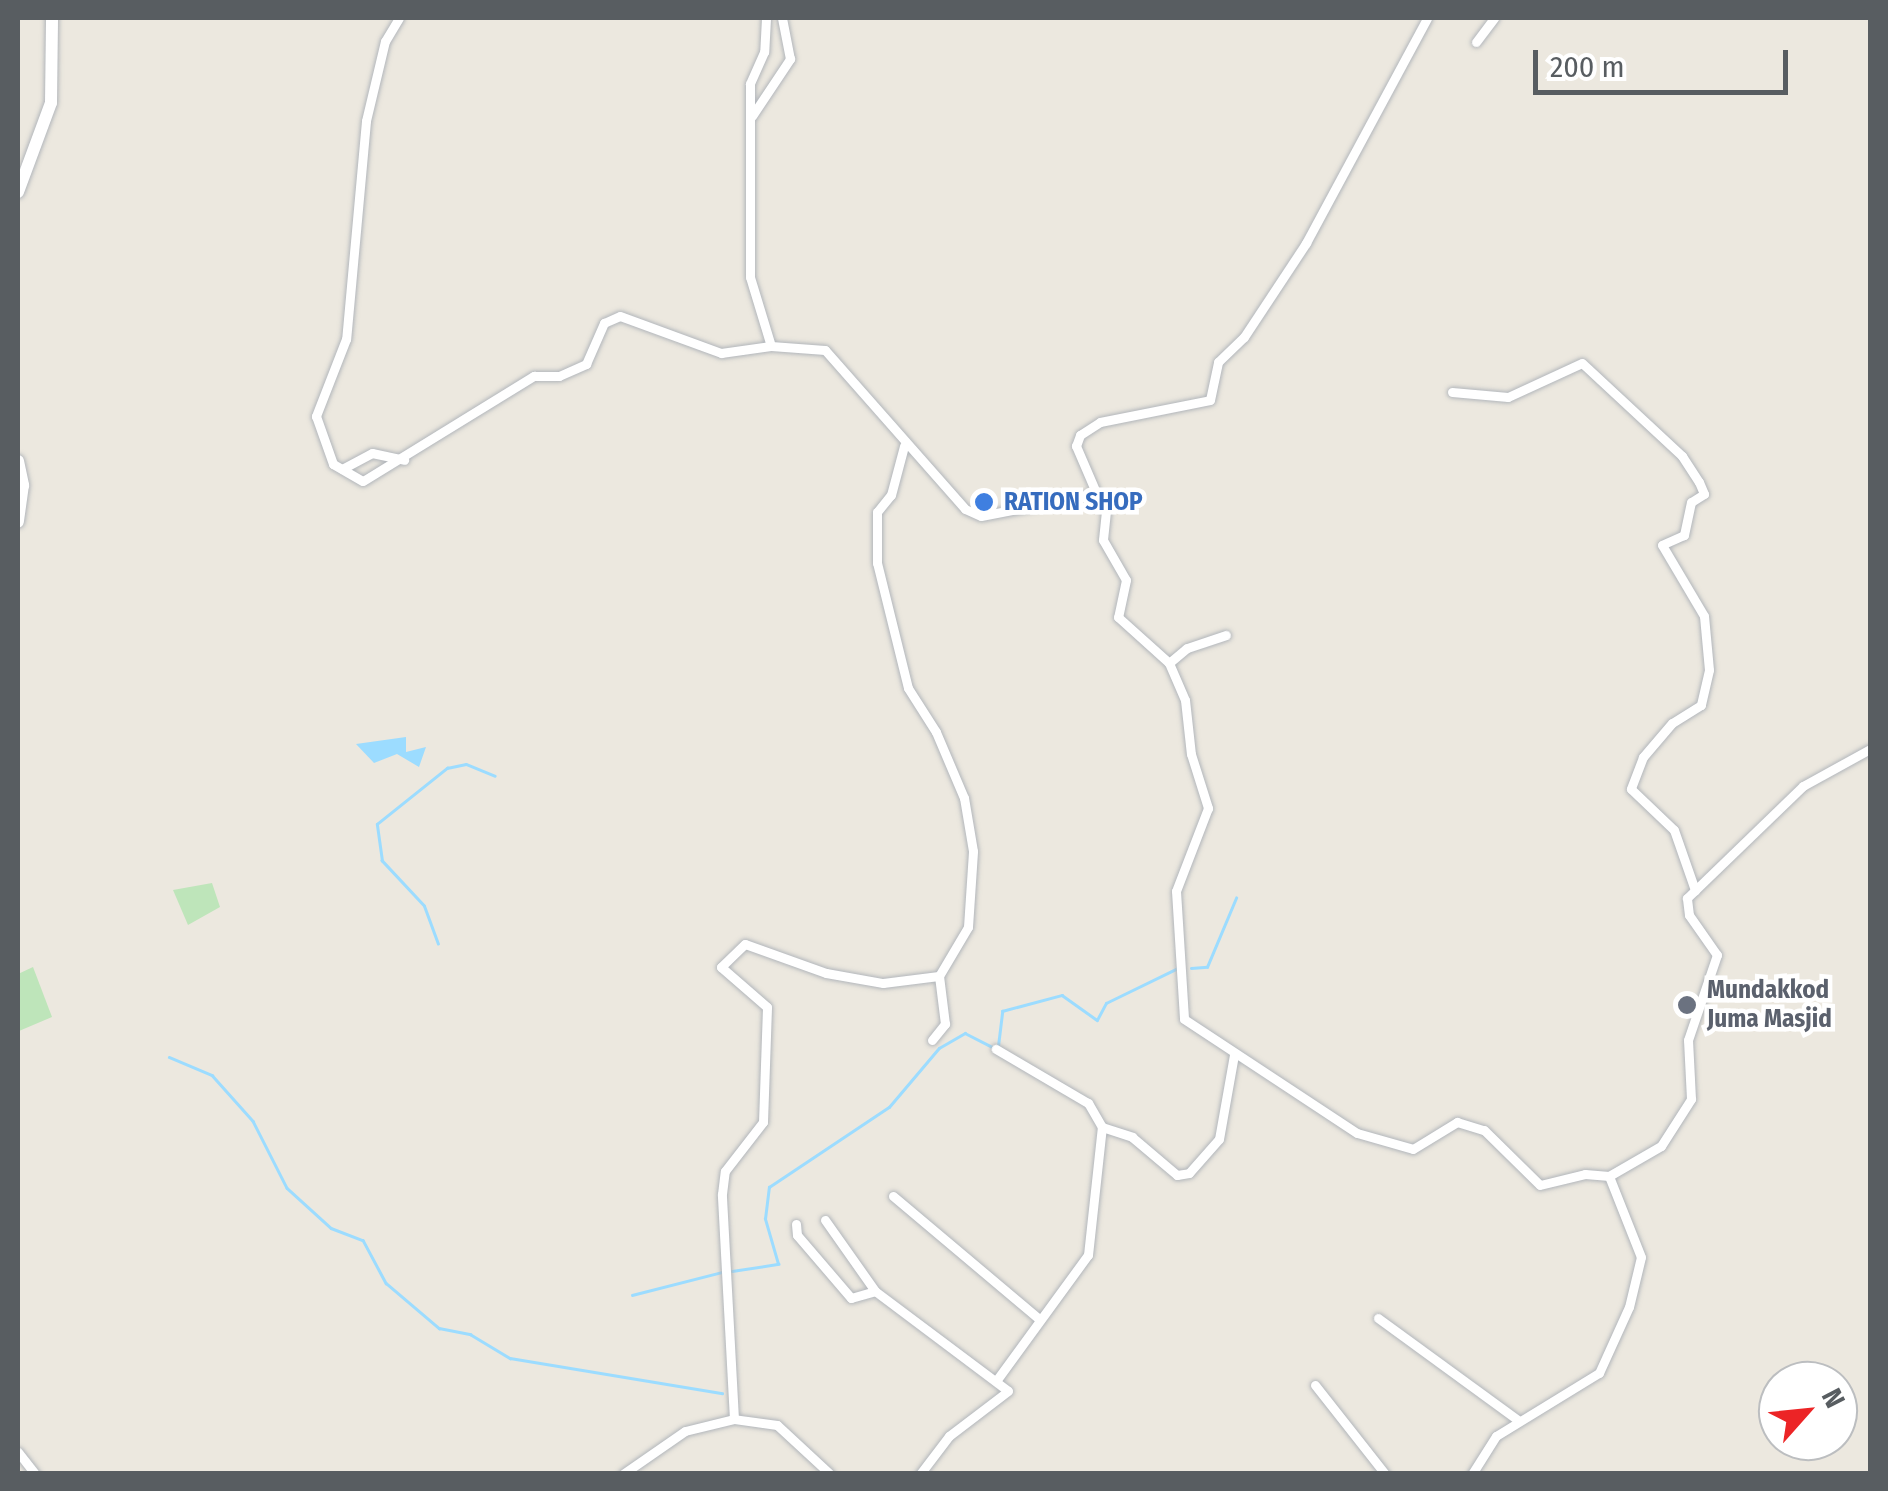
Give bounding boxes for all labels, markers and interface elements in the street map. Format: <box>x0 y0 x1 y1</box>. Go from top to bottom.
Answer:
scale bar <box>1538 30 1793 92</box>
text: 200 m <box>1550 49 1625 85</box>
place label: RATION SHOP <box>1004 487 1143 517</box>
marker: RATION SHOP <box>973 491 995 513</box>
place label: Mundakkod Juma Masjid <box>1707 976 1832 1035</box>
marker: Mundakkod Juma Masjid <box>1676 994 1698 1016</box>
north arrow <box>1758 1361 1858 1461</box>
text: N <box>1815 1383 1852 1413</box>

